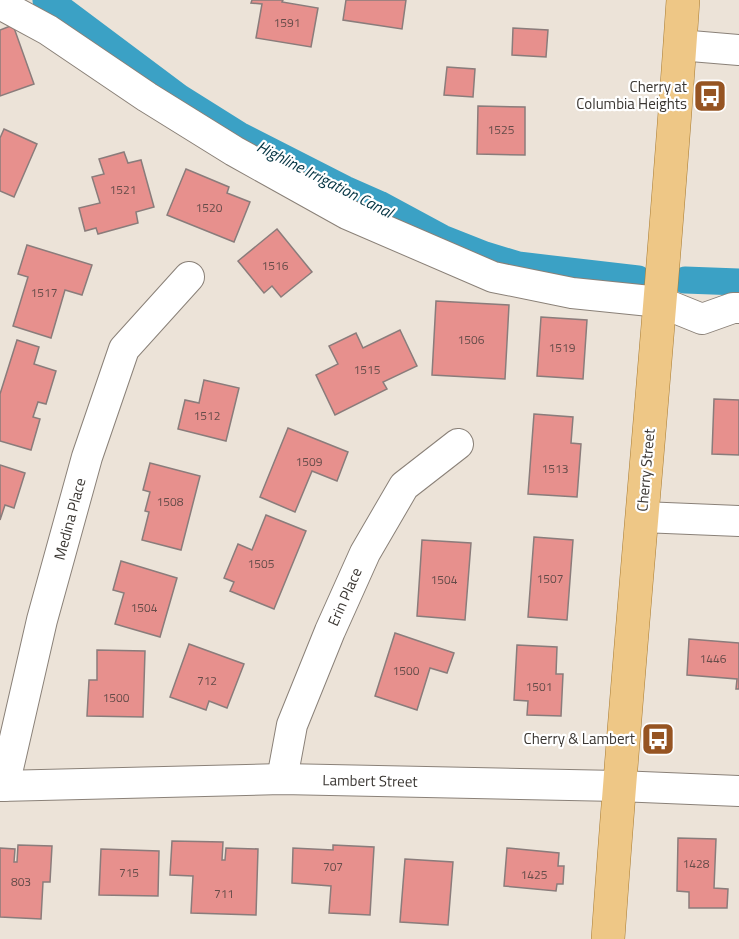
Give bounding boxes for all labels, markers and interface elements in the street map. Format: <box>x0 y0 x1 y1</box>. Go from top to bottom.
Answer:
house number: 1591 <box>274 13 300 32</box>
place label: Cherry at Columbia Heights <box>576 75 688 115</box>
bus stop icon: Cherry at Columbia Heights <box>692 78 728 114</box>
house number: 1525 <box>488 120 515 139</box>
water label: Highline Irrigation Canal <box>253 134 399 224</box>
house number: 1521 <box>110 180 136 199</box>
house number: 1520 <box>196 198 223 217</box>
house number: 1516 <box>262 256 289 275</box>
house number: 1517 <box>31 283 57 302</box>
house number: 1506 <box>458 330 485 349</box>
house number: 1519 <box>549 338 576 357</box>
house number: 1515 <box>354 360 381 379</box>
house number: 1512 <box>194 406 220 425</box>
street label: Cherry Street <box>630 427 661 512</box>
house number: 1509 <box>296 452 323 471</box>
house number: 1513 <box>542 459 568 478</box>
street label: Medina Place <box>48 475 92 562</box>
house number: 1508 <box>157 492 184 511</box>
house number: 1505 <box>248 554 275 573</box>
street label: Erin Place <box>321 564 368 630</box>
house number: 1507 <box>537 569 563 588</box>
house number: 1504 <box>431 570 458 589</box>
house number: 1504 <box>131 598 158 617</box>
house number: 1446 <box>700 649 727 668</box>
house number: 1500 <box>393 661 420 680</box>
house number: 712 <box>197 671 217 690</box>
house number: 1501 <box>526 677 552 696</box>
house number: 1500 <box>103 688 130 707</box>
bus stop icon: Cherry & Lambert <box>640 721 676 757</box>
place label: Cherry & Lambert <box>524 727 636 750</box>
street label: Lambert Street <box>322 768 418 793</box>
house number: 1428 <box>683 854 710 873</box>
house number: 707 <box>323 857 343 876</box>
house number: 715 <box>119 863 139 882</box>
house number: 1425 <box>521 865 548 884</box>
house number: 803 <box>11 872 31 891</box>
house number: 711 <box>214 884 234 903</box>

